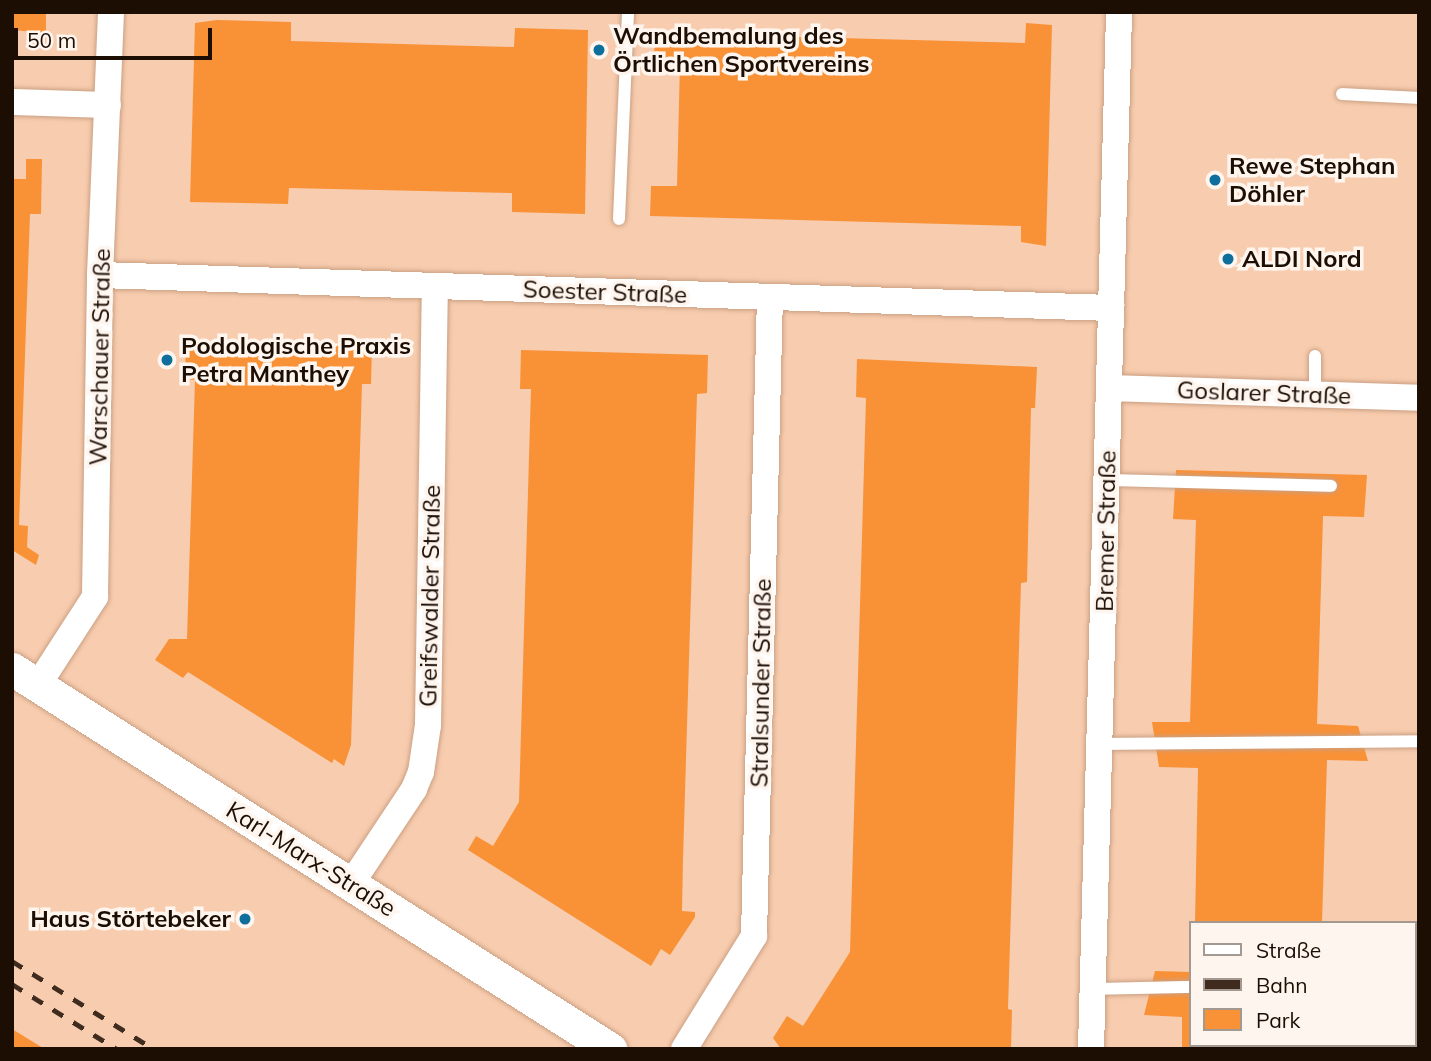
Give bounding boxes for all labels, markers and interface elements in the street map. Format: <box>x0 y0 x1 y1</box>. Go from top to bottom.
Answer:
scale bar <box>18 14 215 58</box>
place label: Wandbemalung des Örtlichen Sportvereins <box>613 22 869 78</box>
text: 50 m <box>27 27 76 53</box>
marker: Wandbemalung des Örtlichen Sportvereins <box>591 42 607 58</box>
place label: Rewe Stephan Döhler <box>1229 152 1395 208</box>
marker: Rewe Stephan Döhler <box>1207 172 1223 188</box>
place label: ALDI Nord <box>1242 245 1362 273</box>
street label: Warschauer Straße <box>84 248 116 466</box>
marker: ALDI Nord <box>1220 251 1236 267</box>
street label: Soester Straße <box>522 275 688 309</box>
place label: Podologische Praxis Petra Manthey <box>181 332 411 388</box>
marker: Podologische Praxis Petra Manthey <box>159 352 175 368</box>
street label: Goslarer Straße <box>1176 376 1352 410</box>
street label: Bremer Straße <box>1090 450 1122 612</box>
street label: Greifswalder Straße <box>414 485 446 707</box>
street label: Stralsunder Straße <box>745 578 777 788</box>
street label: Karl-Marx-Straße <box>221 795 401 923</box>
place label: Haus Störtebeker <box>30 905 231 933</box>
marker: Haus Störtebeker <box>237 911 253 927</box>
legend <box>1190 921 1417 1047</box>
text: Straße <box>1256 937 1321 963</box>
text: Bahn <box>1256 972 1308 998</box>
text: Park <box>1256 1007 1300 1033</box>

